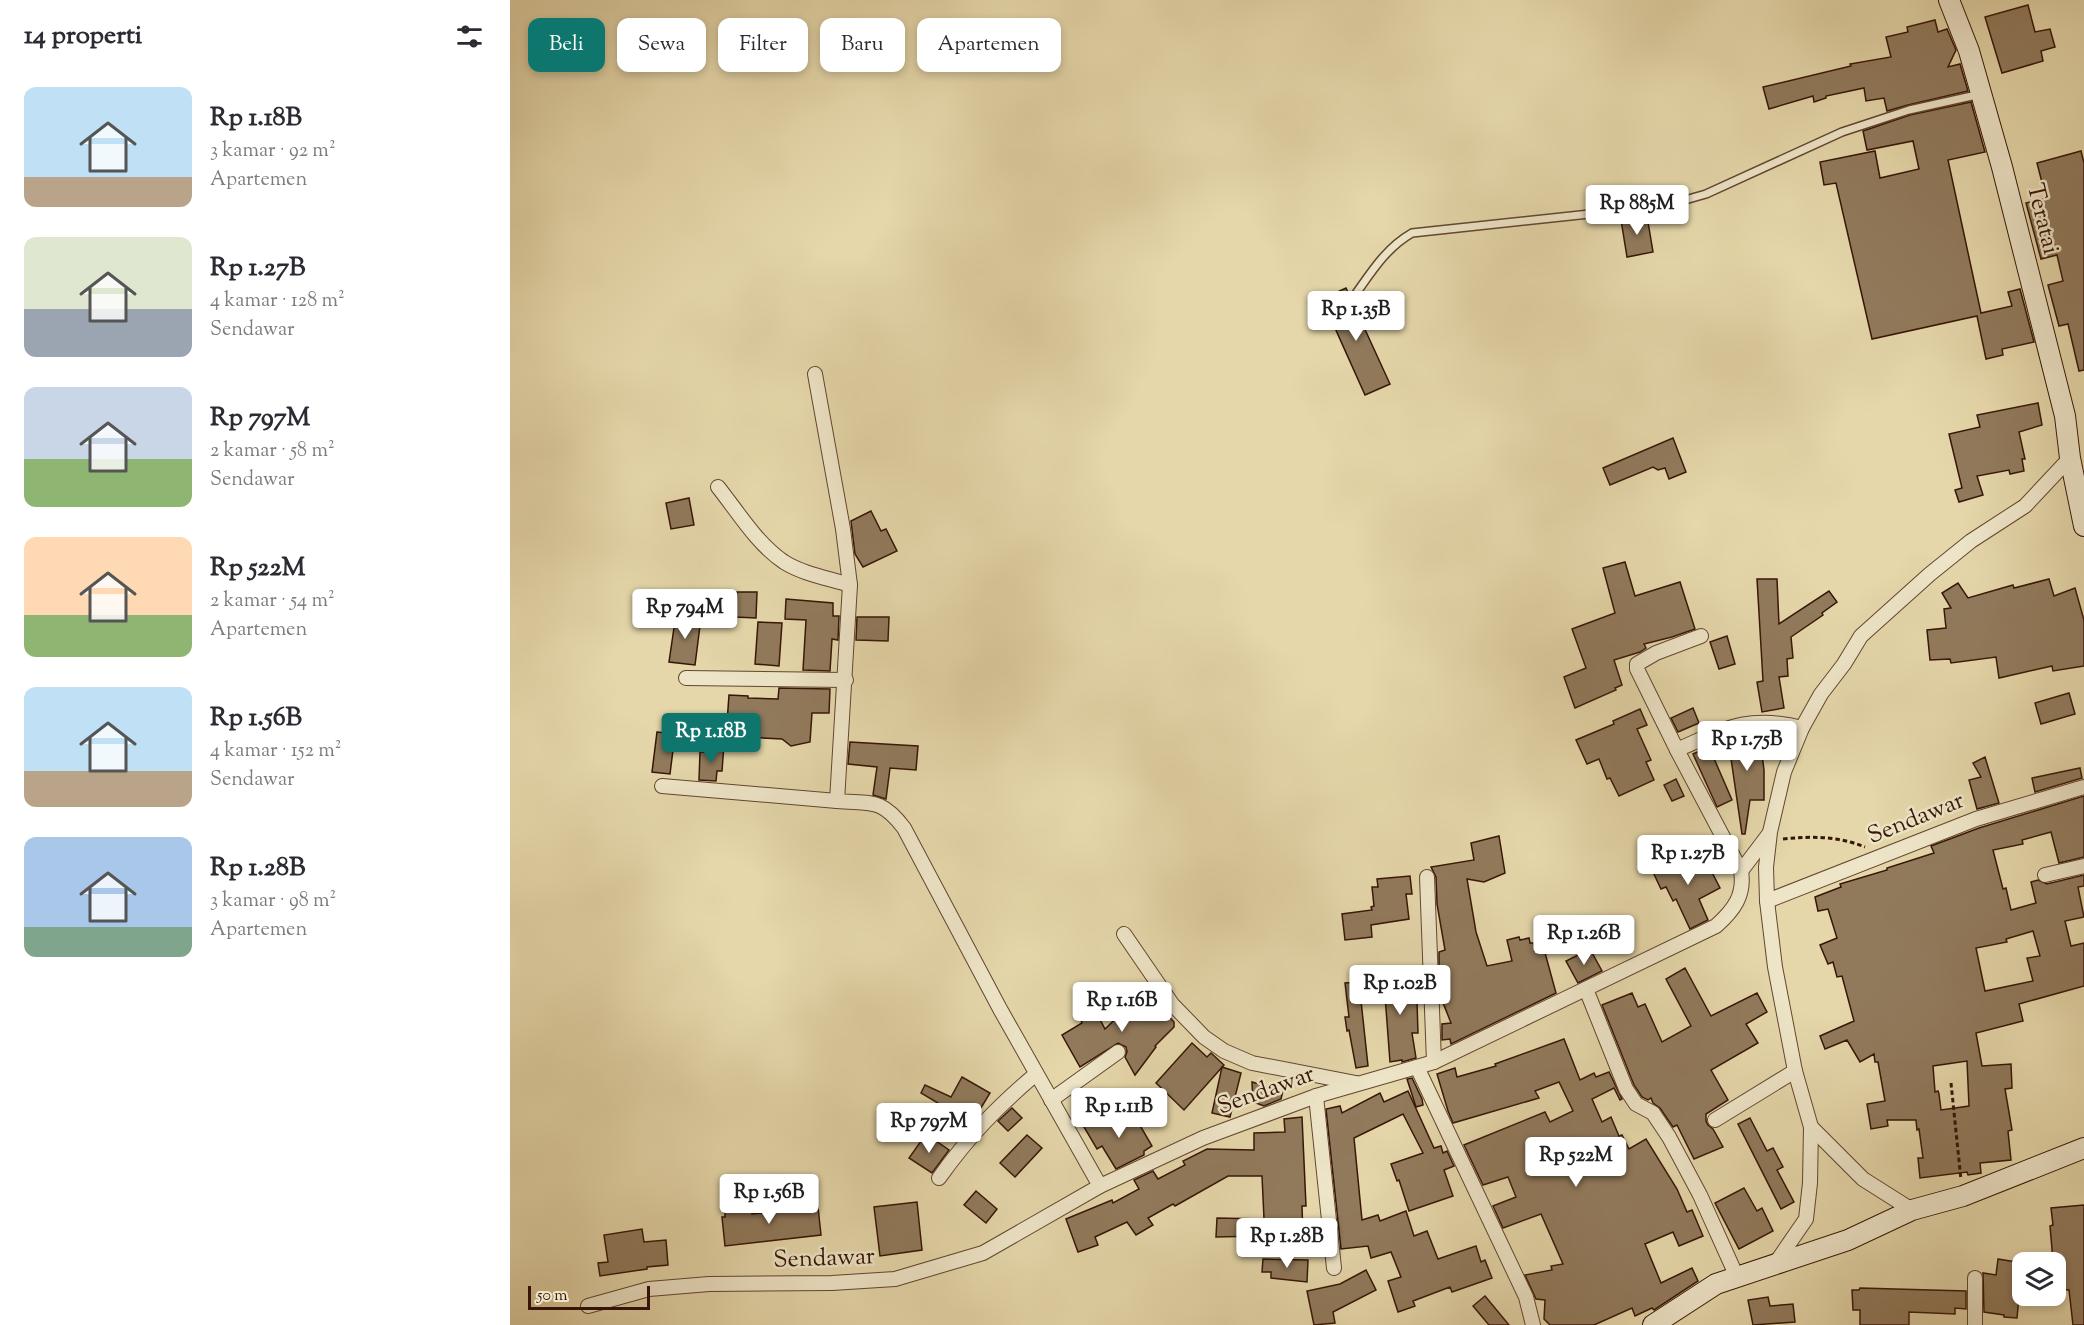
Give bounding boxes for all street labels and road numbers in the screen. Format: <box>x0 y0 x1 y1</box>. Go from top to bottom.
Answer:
street label: Teratai <box>2017 180 2067 258</box>
street label: Sendawar <box>1863 784 1969 854</box>
street label: Sendawar <box>1213 1058 1319 1124</box>
street label: Sendawar <box>773 1240 875 1278</box>

